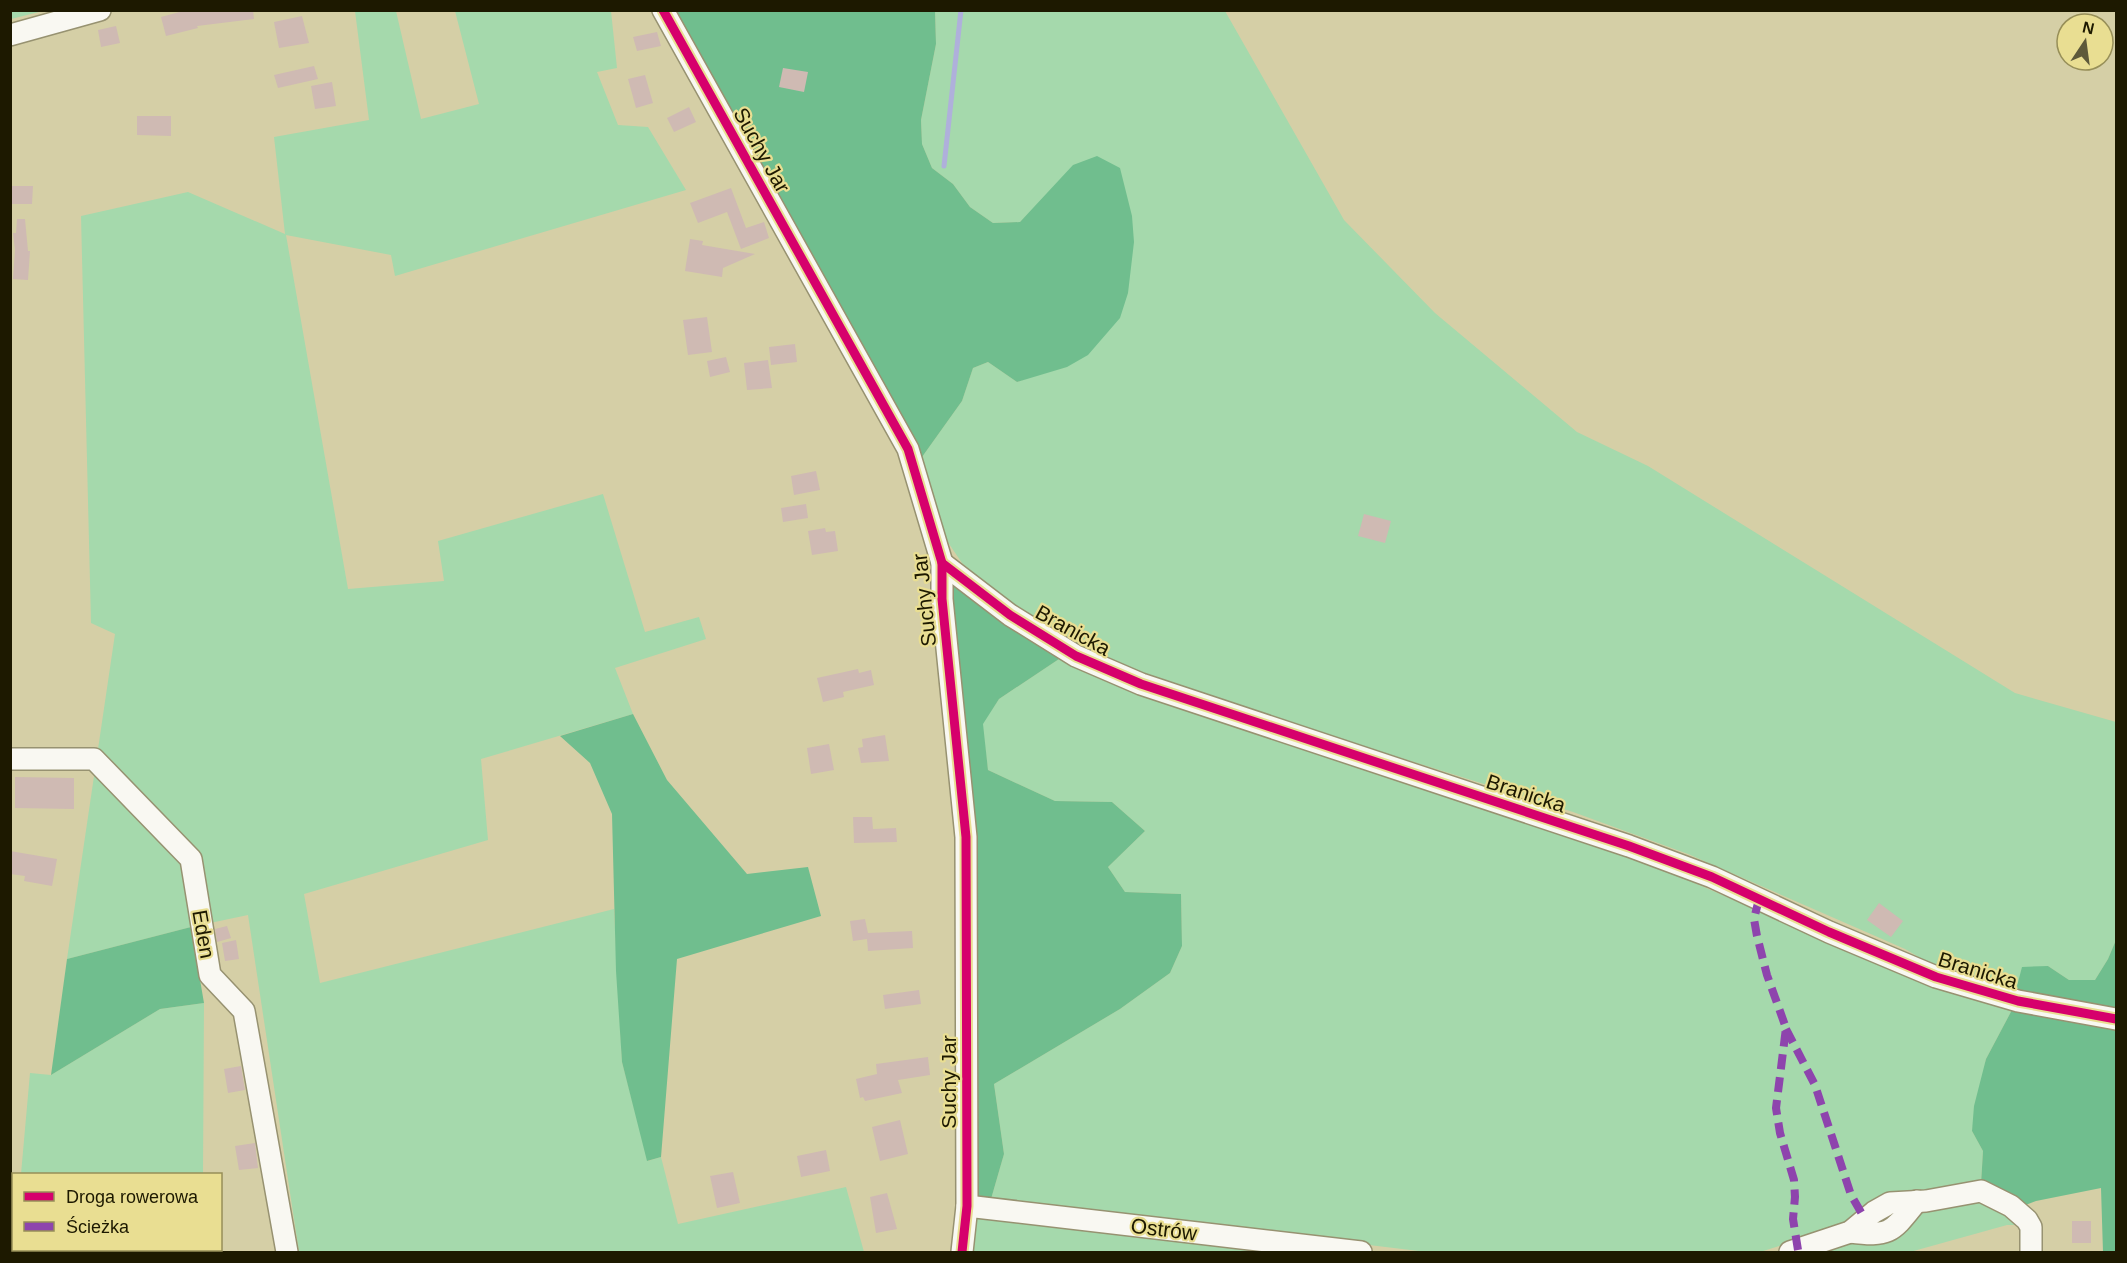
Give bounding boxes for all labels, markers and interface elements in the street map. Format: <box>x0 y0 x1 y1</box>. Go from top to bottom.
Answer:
north arrow <box>2055 12 2115 72</box>
text: N <box>2081 18 2096 37</box>
street label: Suchy Jar <box>729 104 795 196</box>
street label: Suchy Jar <box>908 552 940 648</box>
street label: Branicka <box>1032 600 1115 660</box>
street label: Branicka <box>1484 769 1569 817</box>
street label: Eden <box>188 908 220 960</box>
street label: Branicka <box>1936 947 2021 993</box>
street label: Suchy Jar <box>937 1035 960 1129</box>
legend <box>12 1173 222 1251</box>
text: Droga rowerowa <box>66 1187 199 1207</box>
street label: Ostrów <box>1130 1214 1199 1245</box>
text: Ścieżka <box>66 1216 130 1237</box>

